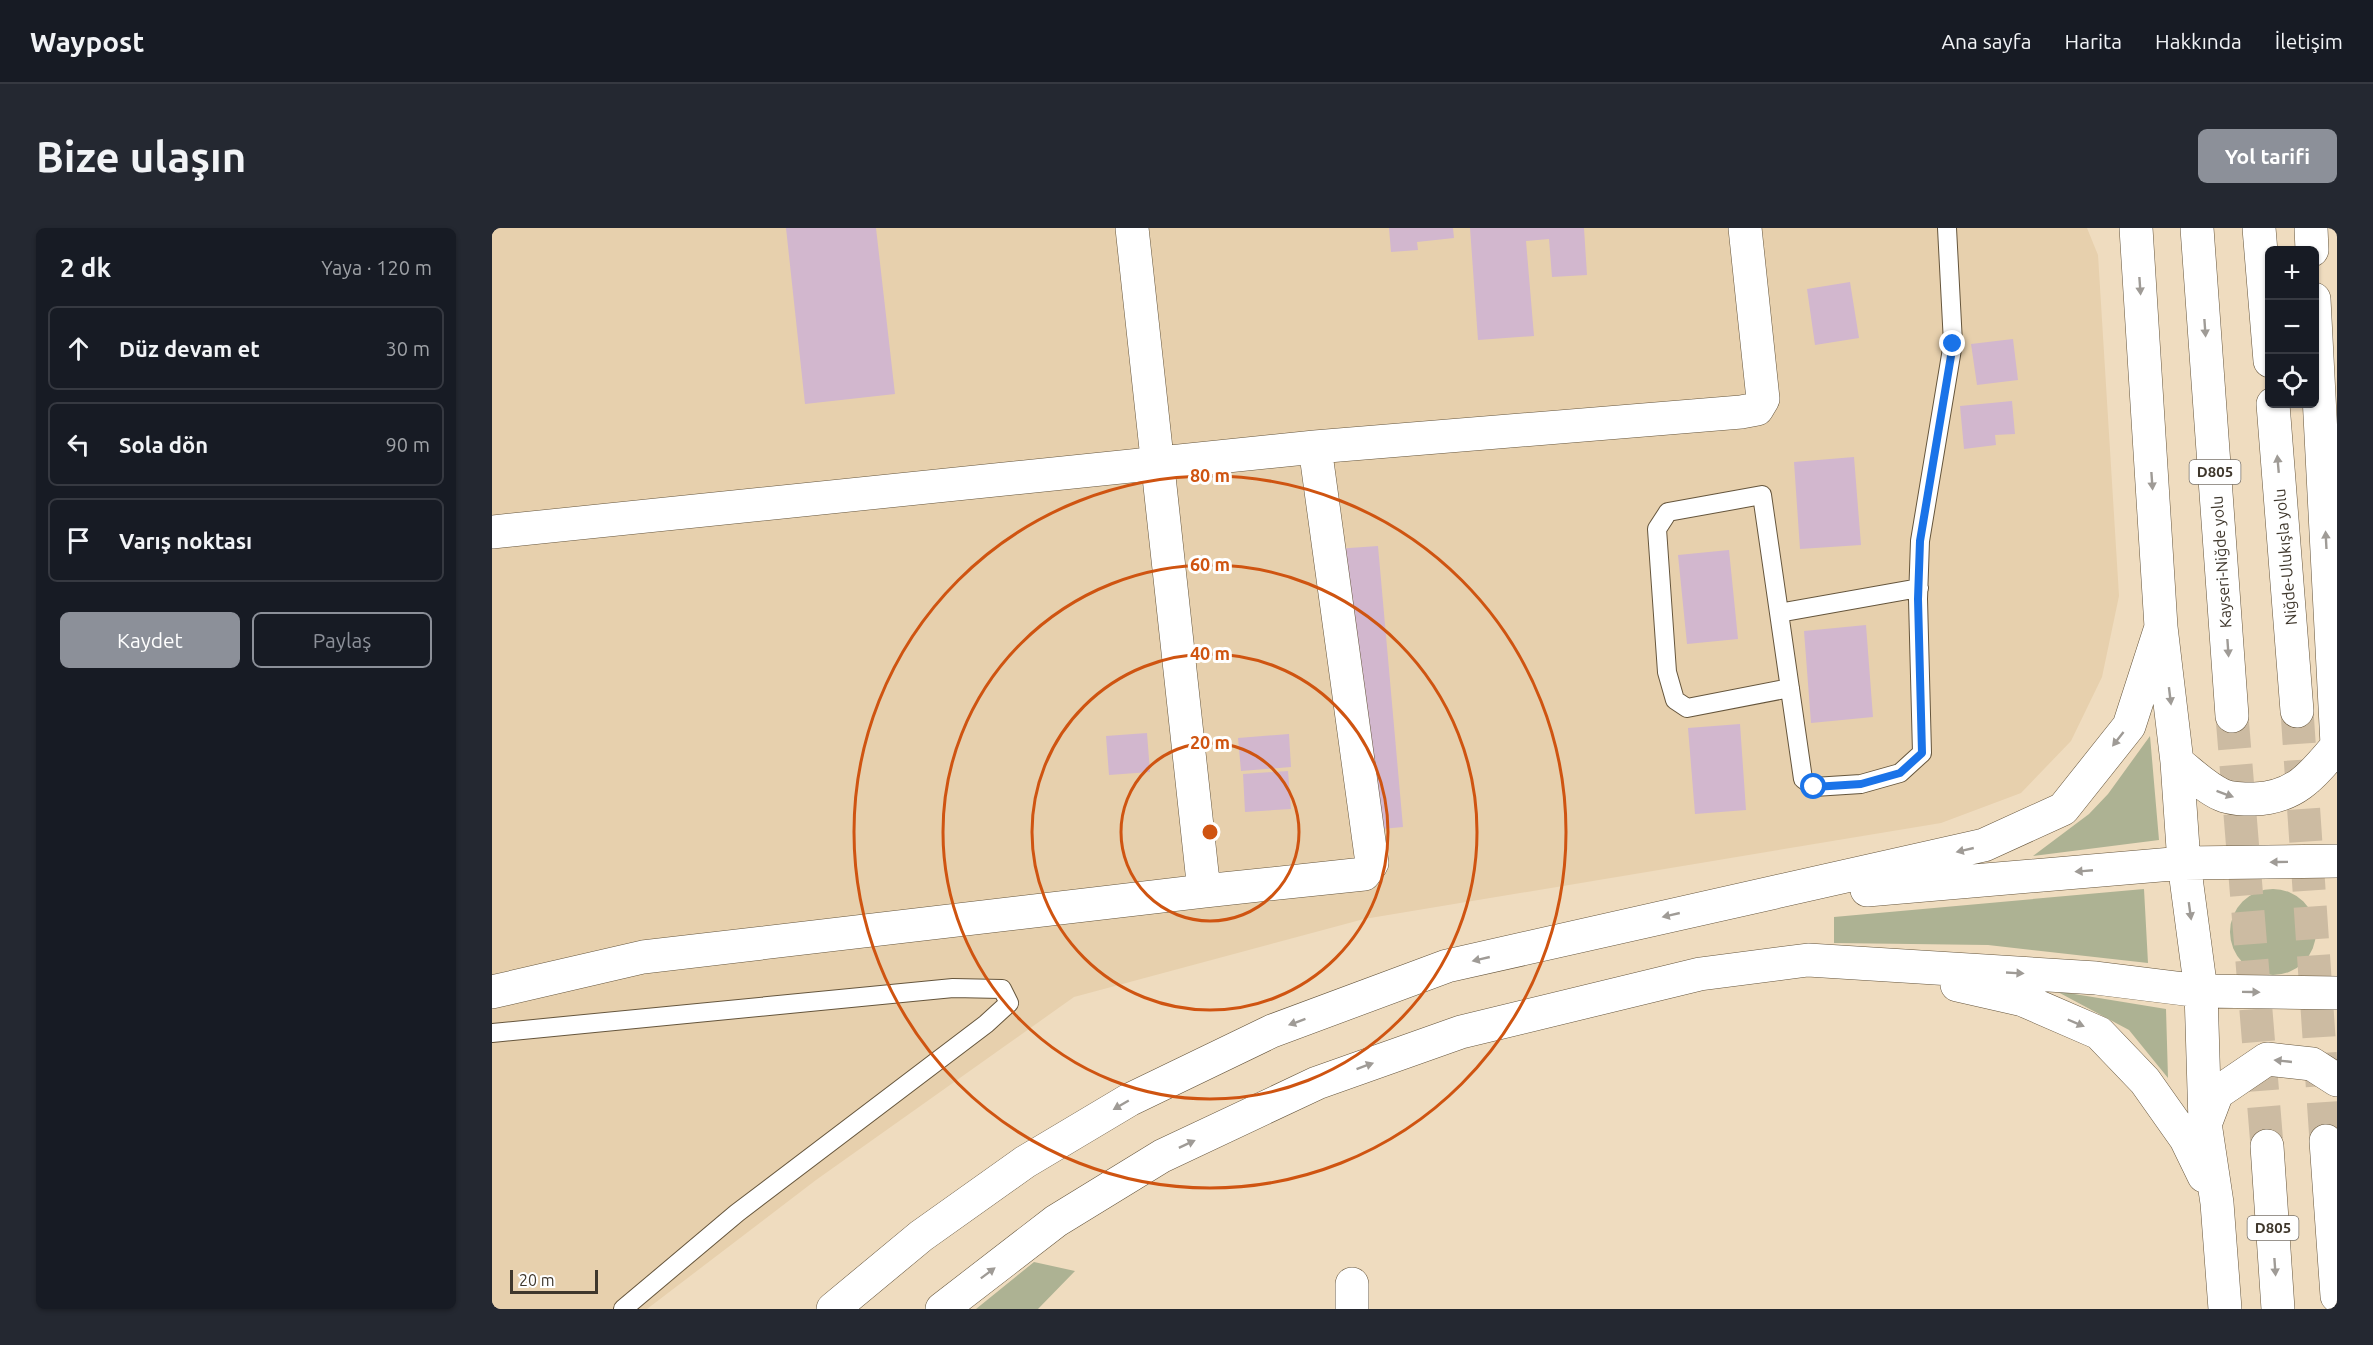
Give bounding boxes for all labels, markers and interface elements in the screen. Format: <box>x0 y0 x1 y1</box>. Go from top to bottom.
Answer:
text: Waypost <box>30 26 144 57</box>
text: Ana sayfa <box>1941 29 2032 53</box>
text: Harita <box>2065 29 2122 53</box>
text: Hakkında <box>2155 29 2242 53</box>
text: İletişim <box>2275 29 2343 53</box>
button: Yol tarifi <box>2198 129 2337 183</box>
text: Bize ulaşın <box>36 133 246 180</box>
map controls <box>2265 246 2319 408</box>
button: + <box>2265 246 2319 300</box>
text: 2 dk <box>60 253 111 282</box>
text: Yaya · 120 m <box>321 256 432 279</box>
one-way arrow <box>2135 277 2145 296</box>
button: − <box>2265 300 2319 354</box>
one-way arrow <box>2200 319 2209 338</box>
route end <box>1939 330 1965 356</box>
icon: ahead <box>62 332 95 365</box>
text: Düz devam et <box>119 336 260 361</box>
text: 30 m <box>386 337 430 360</box>
button: locate <box>2265 354 2319 408</box>
icon: left <box>62 428 95 461</box>
text: Sola dön <box>119 432 208 457</box>
text: 90 m <box>386 433 430 456</box>
one-way arrow <box>2273 455 2283 474</box>
road number: D805 <box>2190 460 2240 484</box>
text: 80 m <box>1190 465 1230 485</box>
one-way arrow <box>2148 472 2157 491</box>
street label: Niğde-Ulukışla yolu <box>2270 488 2300 626</box>
street label: Kayseri-Niğde yolu <box>2207 495 2235 629</box>
icon: arrive <box>62 524 95 557</box>
text: Varış noktası <box>119 528 252 553</box>
one-way arrow <box>2321 531 2330 550</box>
text: 60 m <box>1190 554 1230 574</box>
button: Kaydet <box>60 612 240 668</box>
button: Paylaş <box>252 612 432 668</box>
one-way arrow <box>2223 639 2232 658</box>
text: 40 m <box>1190 643 1230 663</box>
one-way arrow <box>2165 687 2174 706</box>
text: 20 m <box>1190 732 1230 752</box>
one-way arrow <box>2113 732 2125 747</box>
route start <box>1800 773 1826 799</box>
one-way arrow <box>2216 789 2234 799</box>
centre of rings <box>1200 822 1220 842</box>
one-way arrow <box>1956 845 1975 855</box>
one-way arrow <box>2269 857 2288 867</box>
one-way arrow <box>2074 867 2093 876</box>
one-way arrow <box>2185 902 2195 921</box>
one-way arrow <box>1661 911 1680 920</box>
one-way arrow <box>1472 954 1490 964</box>
one-way arrow <box>2006 968 2025 978</box>
one-way arrow <box>2242 987 2261 997</box>
one-way arrow <box>1287 1017 1305 1027</box>
one-way arrow <box>2067 1019 2085 1028</box>
one-way arrow <box>2274 1056 2293 1066</box>
one-way arrow <box>1356 1060 1374 1070</box>
one-way arrow <box>1113 1100 1129 1111</box>
one-way arrow <box>1178 1139 1195 1148</box>
road number: D805 <box>2248 1216 2298 1240</box>
one-way arrow <box>2271 1258 2280 1277</box>
scale bar <box>510 1267 598 1294</box>
one-way arrow <box>981 1267 996 1279</box>
text: 20 m <box>519 1271 555 1289</box>

